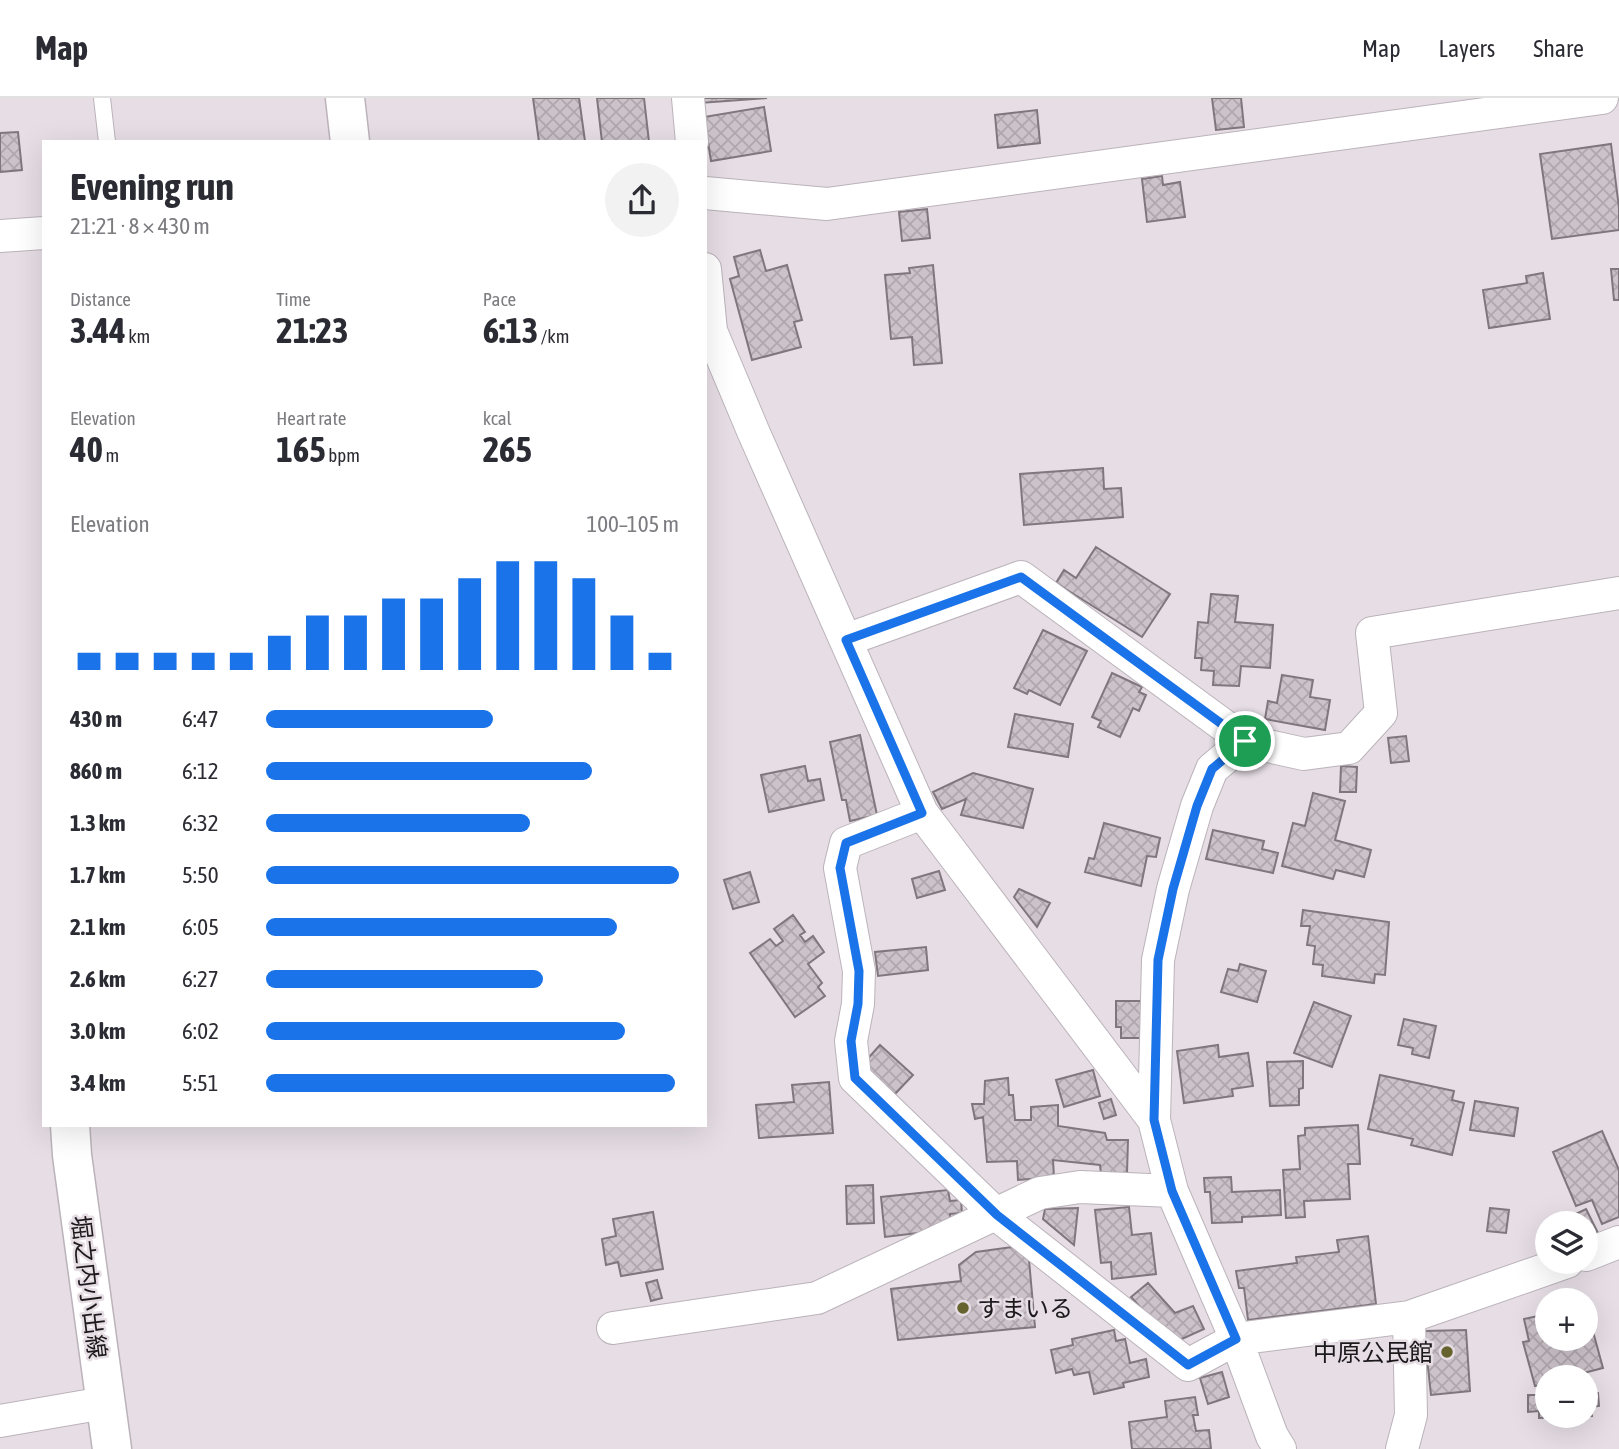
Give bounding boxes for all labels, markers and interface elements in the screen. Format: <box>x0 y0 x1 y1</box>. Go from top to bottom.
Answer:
text: Map <box>35 29 88 67</box>
text: Map <box>1362 35 1401 62</box>
text: Layers <box>1439 35 1495 62</box>
text: Share <box>1533 35 1584 62</box>
button: share <box>605 163 679 237</box>
text: Evening run <box>70 165 234 208</box>
text: 21:21 · 8 × 430 m <box>70 213 210 239</box>
text: Distance <box>70 288 131 310</box>
text: Time <box>276 288 311 310</box>
text: Pace <box>483 288 516 310</box>
text: 3.44 <box>70 310 126 350</box>
text: 21:23 <box>276 310 348 350</box>
text: 6:13 <box>483 310 538 350</box>
text: km <box>126 325 150 347</box>
text: /km <box>538 325 569 347</box>
text: Elevation <box>70 407 136 429</box>
text: Heart rate <box>276 407 346 429</box>
text: kcal <box>483 407 512 429</box>
text: 40 <box>70 429 103 469</box>
text: 165 <box>276 429 326 469</box>
text: 265 <box>483 429 532 469</box>
text: m <box>103 444 119 466</box>
text: bpm <box>326 444 360 466</box>
text: Elevation <box>70 511 150 537</box>
text: 100–105 m <box>586 511 679 537</box>
text: 430 m <box>70 706 122 732</box>
text: 6:47 <box>182 706 219 732</box>
pin <box>1215 711 1275 771</box>
icon: arrive <box>1226 722 1264 760</box>
text: 860 m <box>70 758 122 784</box>
text: 6:12 <box>182 758 219 784</box>
text: 1.3 km <box>70 810 126 836</box>
text: 6:32 <box>182 810 219 836</box>
text: 1.7 km <box>70 862 126 888</box>
text: 5:50 <box>182 862 219 888</box>
text: 2.1 km <box>70 914 126 940</box>
text: 6:05 <box>182 914 219 940</box>
text: 2.6 km <box>70 966 126 992</box>
text: 6:27 <box>182 966 219 992</box>
text: 3.0 km <box>70 1018 126 1044</box>
text: 6:02 <box>182 1018 219 1044</box>
text: 3.4 km <box>70 1070 126 1096</box>
text: 5:51 <box>182 1070 219 1096</box>
map controls <box>1535 1211 1598 1428</box>
button: layers <box>1535 1211 1598 1274</box>
street label: 堀之内小出線 <box>67 1214 111 1360</box>
button: + <box>1535 1288 1598 1351</box>
place label: すまいる <box>977 1295 1073 1322</box>
marker: すまいる <box>955 1300 971 1316</box>
place label: 中原公民館 <box>1313 1339 1433 1366</box>
marker: 中原公民館 <box>1439 1344 1455 1360</box>
button: − <box>1535 1365 1598 1428</box>

